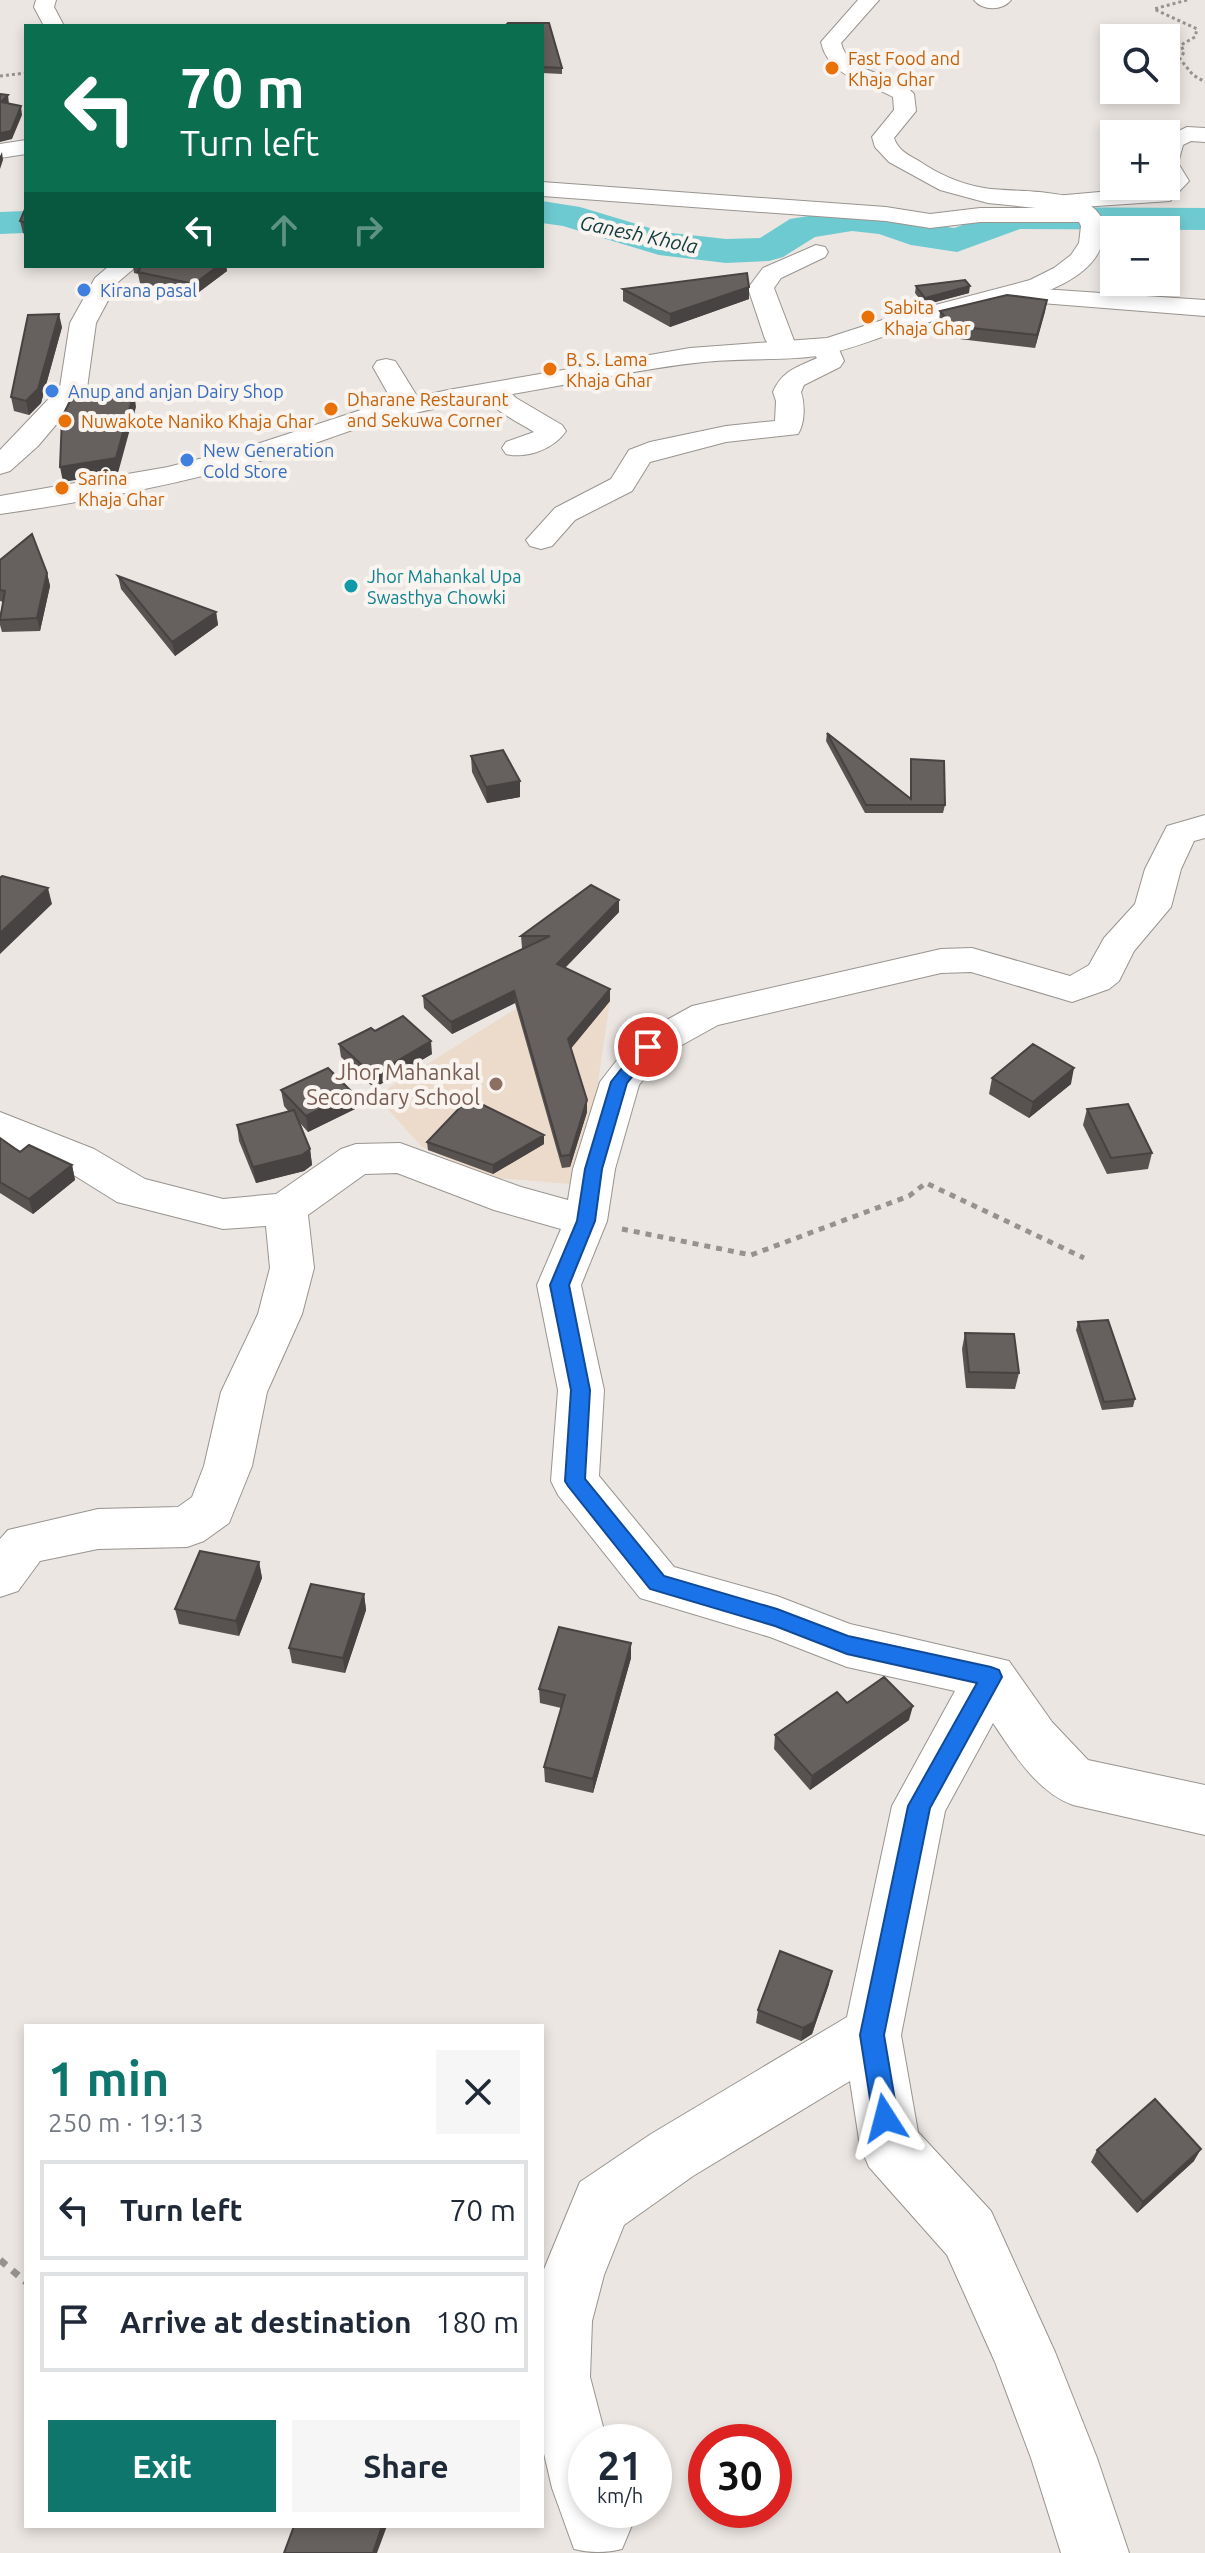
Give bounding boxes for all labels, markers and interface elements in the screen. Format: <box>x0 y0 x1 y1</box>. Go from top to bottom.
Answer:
map controls <box>1100 24 1180 296</box>
button: search <box>1100 24 1180 104</box>
place label: Fast Food and Khaja Ghar <box>848 48 960 89</box>
icon: left <box>48 56 152 160</box>
text: 70 m <box>180 56 305 119</box>
marker: Fast Food and Khaja Ghar <box>823 59 841 77</box>
button: + <box>1100 120 1180 200</box>
text: Turn left <box>180 122 319 163</box>
icon: left <box>178 208 222 252</box>
icon: ahead <box>262 208 306 252</box>
icon: right <box>346 208 390 252</box>
water label: Ganesh Khola <box>578 210 700 258</box>
button: − <box>1100 216 1180 296</box>
place label: Kirana pasal <box>100 280 197 300</box>
marker: Kirana pasal <box>75 281 93 299</box>
place label: Sabita Khaja Ghar <box>884 297 971 338</box>
marker: Sabita Khaja Ghar <box>859 308 877 326</box>
place label: B. S. Lama Khaja Ghar <box>566 349 653 390</box>
marker: B. S. Lama Khaja Ghar <box>541 360 559 378</box>
place label: Anup and anjan Dairy Shop <box>68 381 284 401</box>
marker: Anup and anjan Dairy Shop <box>43 382 61 400</box>
place label: Dharane Restaurant and Sekuwa Corner <box>347 389 509 430</box>
marker: Dharane Restaurant and Sekuwa Corner <box>322 400 340 418</box>
place label: Nuwakote Naniko Khaja Ghar <box>81 411 315 431</box>
marker: Nuwakote Naniko Khaja Ghar <box>56 412 74 430</box>
place label: New Generation Cold Store <box>203 440 334 481</box>
marker: New Generation Cold Store <box>178 451 196 469</box>
place label: Sarina Khaja Ghar <box>78 468 165 509</box>
marker: Sarina Khaja Ghar <box>53 479 71 497</box>
place label: Jhor Mahankal Upa Swasthya Chowki <box>367 566 522 607</box>
marker: Jhor Mahankal Upa Swasthya Chowki <box>342 577 360 595</box>
pin <box>614 1013 682 1081</box>
icon: arrive <box>626 1025 670 1069</box>
place label: Jhor Mahankal Secondary School <box>306 1059 480 1109</box>
marker: Jhor Mahankal Secondary School <box>487 1075 505 1093</box>
button: close <box>436 2050 520 2134</box>
text: 1 min <box>48 2051 169 2105</box>
position arrow <box>843 2076 927 2160</box>
text: 250 m · 19:13 <box>48 2108 204 2137</box>
icon: left <box>52 2188 96 2232</box>
text: Turn left <box>120 2193 242 2227</box>
text: 70 m <box>449 2193 516 2227</box>
icon: arrive <box>52 2300 96 2344</box>
text: Arrive at destination <box>120 2305 412 2339</box>
text: 180 m <box>436 2305 519 2339</box>
button: Exit <box>48 2420 276 2512</box>
button: Share <box>292 2420 520 2512</box>
speed limit sign: 30 <box>688 2424 792 2528</box>
text: 21 <box>597 2443 643 2488</box>
text: km/h <box>597 2484 643 2507</box>

